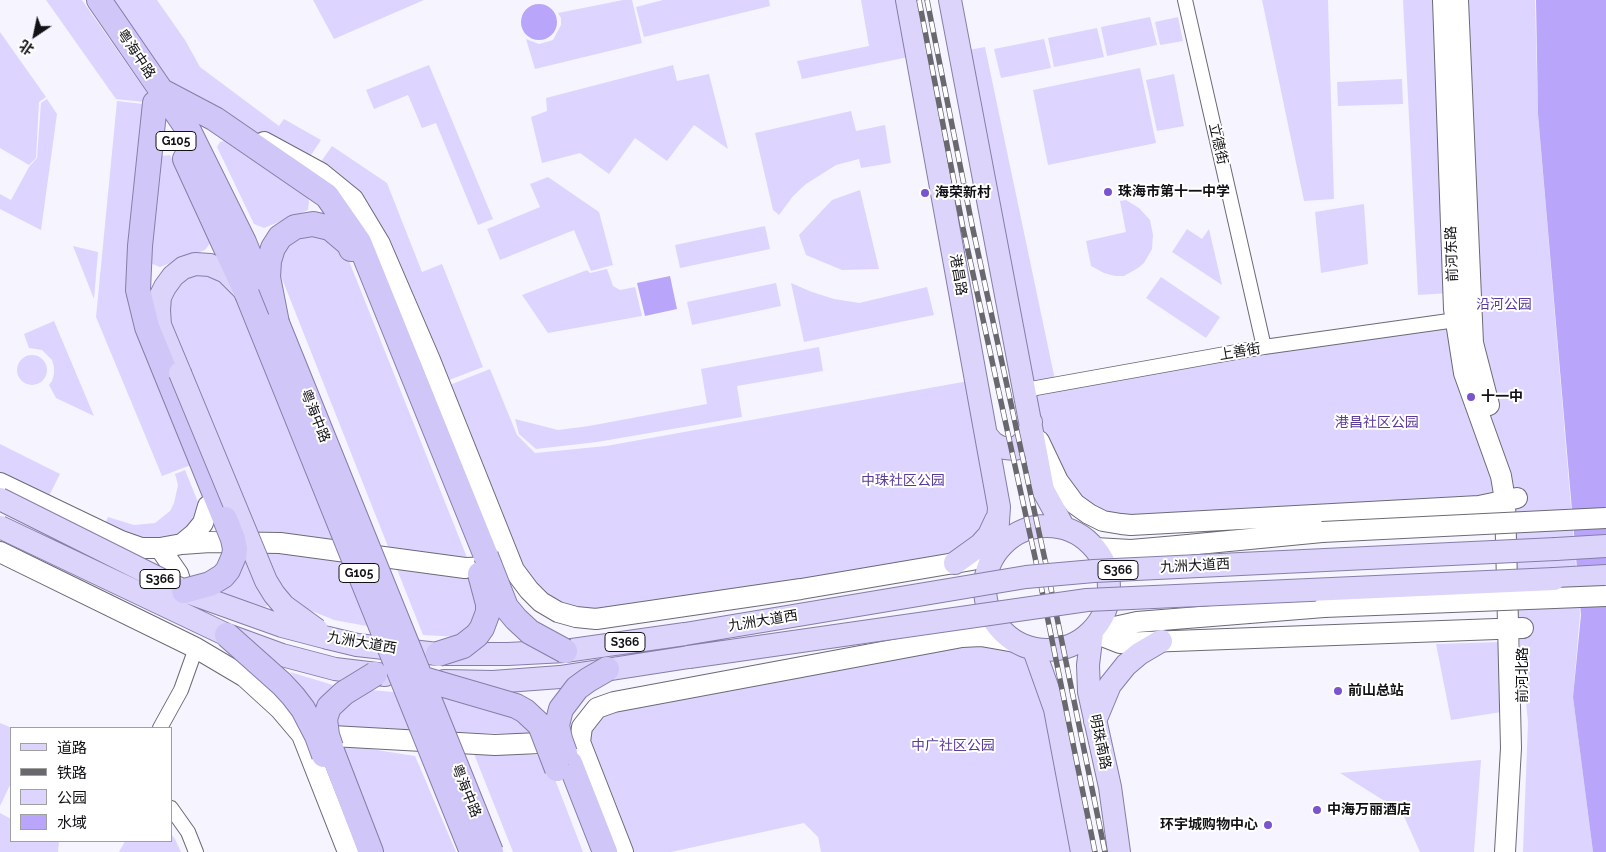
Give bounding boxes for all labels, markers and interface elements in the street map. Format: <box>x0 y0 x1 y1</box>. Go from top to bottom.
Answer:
north arrow <box>10 10 60 60</box>
street label: 粤海中路 <box>113 26 159 82</box>
text: 北 <box>16 37 37 58</box>
street label: 立德街 <box>1205 122 1231 166</box>
road number: G105 <box>156 132 196 150</box>
place label: 珠海市第十一中学 <box>1118 184 1230 200</box>
place label: 海荣新村 <box>935 185 991 201</box>
marker: 珠海市第十一中学 <box>1102 186 1114 198</box>
marker: 海荣新村 <box>919 187 931 199</box>
street label: 前河东路 <box>1443 226 1461 282</box>
street label: 港昌路 <box>946 253 970 297</box>
park label: 沿河公园 <box>1476 297 1532 313</box>
street label: 上善街 <box>1218 340 1262 364</box>
street label: 粤海中路 <box>297 387 333 445</box>
place label: 十一中 <box>1481 389 1523 405</box>
marker: 十一中 <box>1465 391 1477 403</box>
park label: 港昌社区公园 <box>1335 415 1419 431</box>
park label: 中珠社区公园 <box>861 473 945 489</box>
street label: 九洲大道西 <box>1160 556 1230 576</box>
road number: S366 <box>1098 560 1138 580</box>
road number: G105 <box>339 564 379 582</box>
road number: S366 <box>140 570 180 588</box>
street label: 九洲大道西 <box>727 607 799 635</box>
street label: 九洲大道西 <box>326 629 398 657</box>
road number: S366 <box>605 632 645 652</box>
street label: 前河北路 <box>1515 647 1531 703</box>
place label: 前山总站 <box>1348 683 1404 699</box>
marker: 前山总站 <box>1332 685 1344 697</box>
street label: 明珠南路 <box>1086 713 1114 771</box>
legend <box>10 727 172 842</box>
park label: 中广社区公园 <box>911 738 995 754</box>
text: 道路 <box>57 739 87 757</box>
street label: 粤海中路 <box>448 762 484 820</box>
text: 铁路 <box>57 764 87 782</box>
text: 公园 <box>57 789 87 807</box>
place label: 中海万丽酒店 <box>1327 802 1411 818</box>
marker: 中海万丽酒店 <box>1311 804 1323 816</box>
text: 水域 <box>57 814 87 832</box>
place label: 环宇城购物中心 <box>1160 817 1258 833</box>
marker: 环宇城购物中心 <box>1262 819 1274 831</box>

